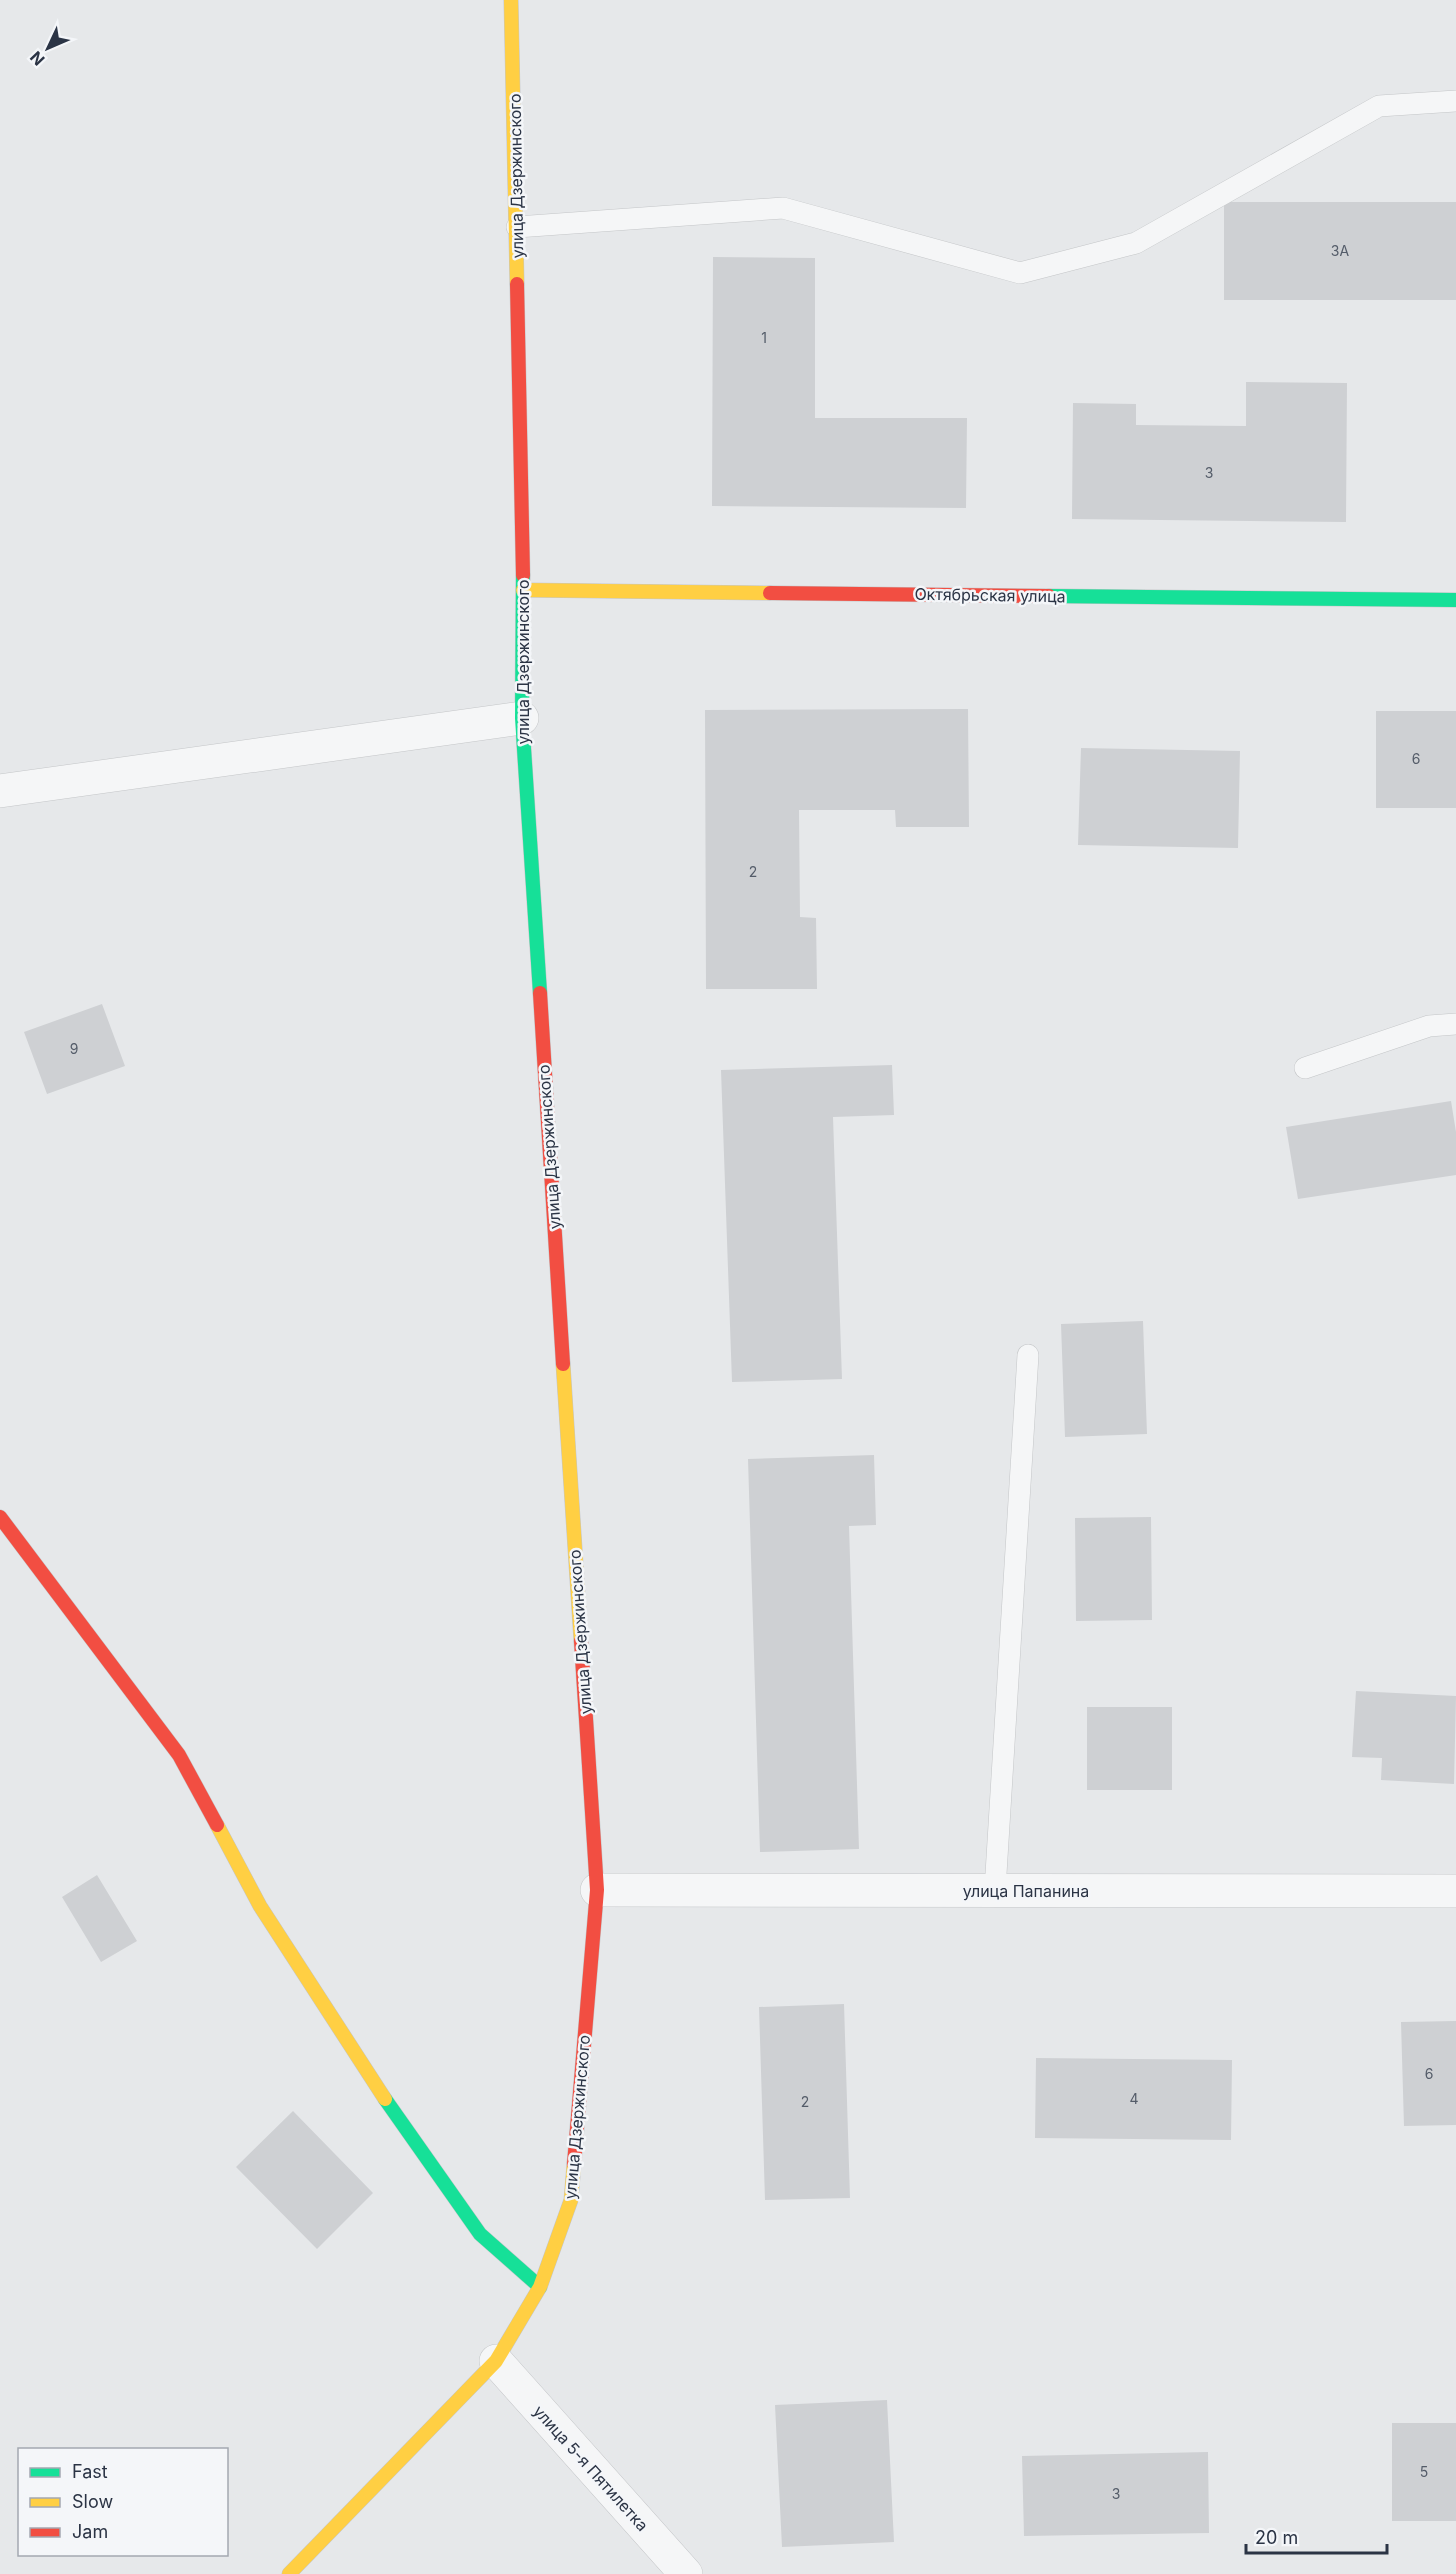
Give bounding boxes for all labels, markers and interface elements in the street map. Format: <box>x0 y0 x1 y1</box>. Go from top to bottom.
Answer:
north arrow <box>18 18 78 78</box>
text: N <box>26 47 49 70</box>
street label: улица Дзержинского <box>505 93 527 259</box>
house number: 3А <box>1331 242 1349 259</box>
house number: 1 <box>761 329 767 346</box>
house number: 3 <box>1205 464 1213 481</box>
street label: улица Дзержинского <box>513 580 533 744</box>
street label: Октябрьская улица <box>914 584 1066 606</box>
house number: 6 <box>1412 750 1420 767</box>
house number: 2 <box>749 863 757 880</box>
house number: 9 <box>70 1040 78 1057</box>
street label: улица Дзержинского <box>533 1064 565 1230</box>
street label: улица Дзержинского <box>564 1549 596 1715</box>
street label: улица Папанина <box>963 1881 1089 1901</box>
street label: улица Дзержинского <box>560 2034 594 2200</box>
house number: 6 <box>1425 2065 1433 2082</box>
house number: 4 <box>1129 2090 1139 2107</box>
house number: 2 <box>801 2093 809 2110</box>
street label: улица 5-я Пятилетка <box>529 2401 653 2535</box>
legend <box>18 2448 228 2556</box>
text: Fast <box>72 2461 108 2482</box>
house number: 5 <box>1420 2463 1428 2480</box>
house number: 3 <box>1112 2485 1120 2502</box>
text: Slow <box>72 2491 113 2512</box>
scale bar <box>1246 2517 1387 2555</box>
text: Jam <box>72 2521 108 2542</box>
text: 20 m <box>1255 2527 1298 2548</box>

